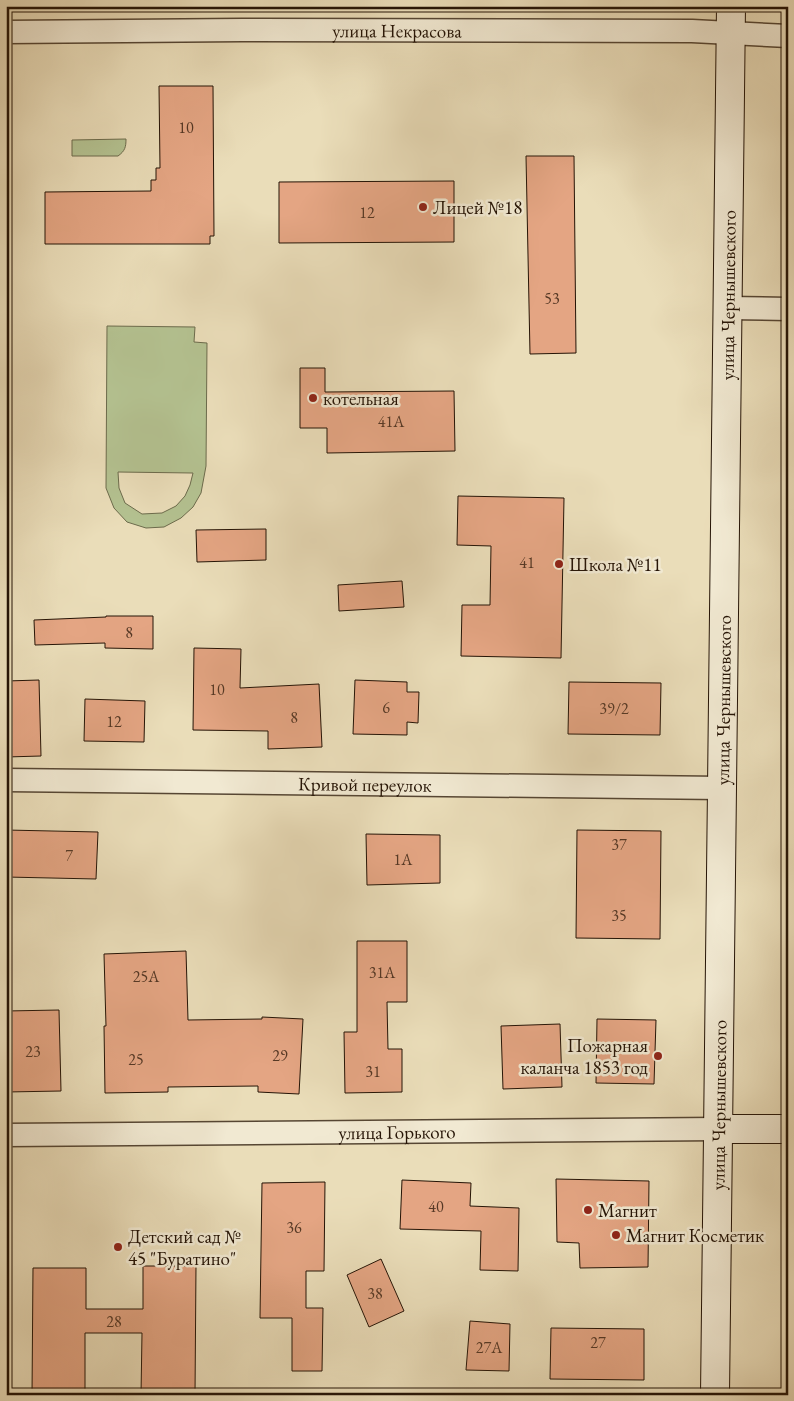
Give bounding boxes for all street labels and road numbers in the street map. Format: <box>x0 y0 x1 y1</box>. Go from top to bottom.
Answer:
street label: улица Некрасова <box>332 18 462 43</box>
street label: улица Чернышевского <box>714 210 741 380</box>
street label: улица Чернышевского <box>710 615 736 785</box>
street label: Кривой переулок <box>298 771 432 797</box>
street label: улица Чернышевского <box>705 1020 732 1190</box>
street label: улица Горького <box>338 1119 456 1145</box>

